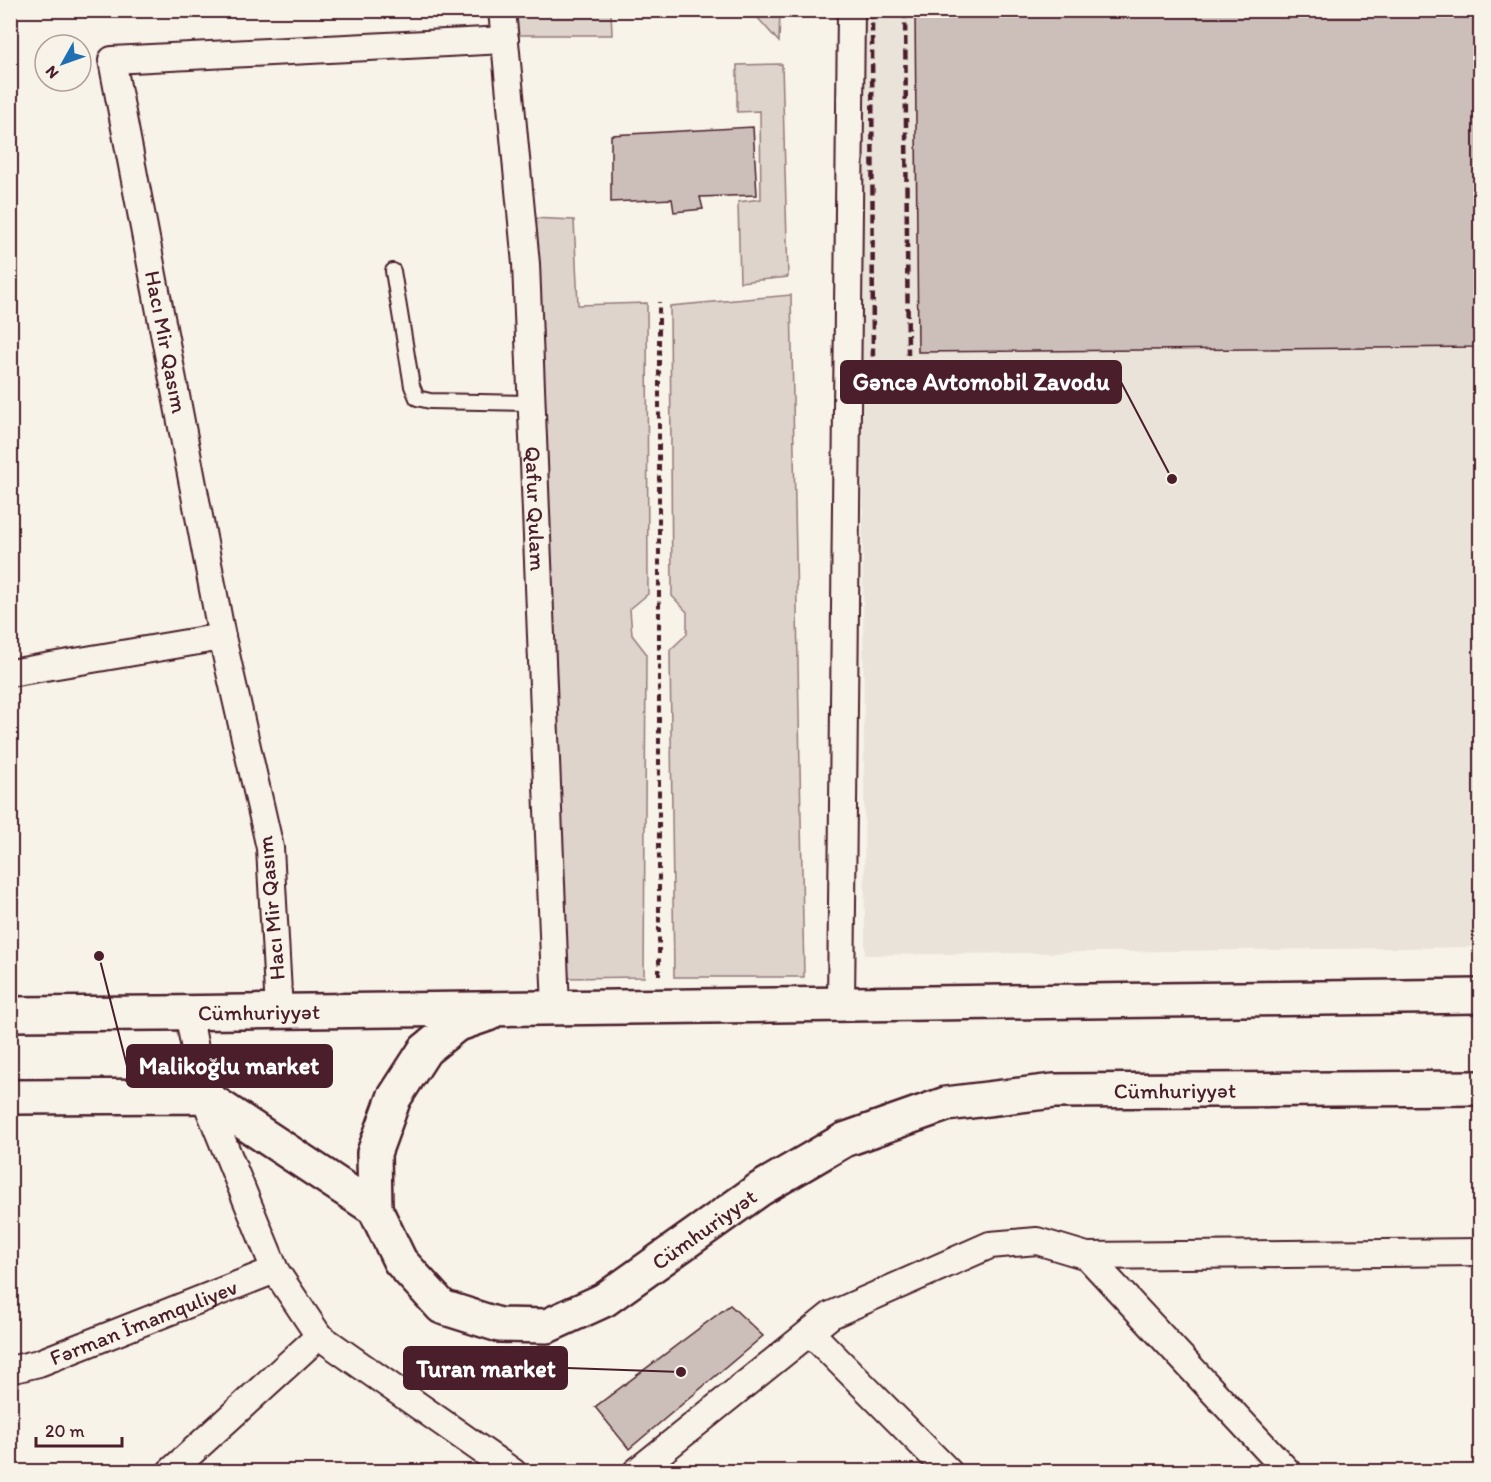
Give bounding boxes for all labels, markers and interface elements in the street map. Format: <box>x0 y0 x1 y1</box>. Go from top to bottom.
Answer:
north arrow <box>33 33 93 93</box>
text: N <box>41 62 63 83</box>
street label: Hacı Mir Qasım <box>139 268 193 416</box>
callout: Gəncə Avtomobil Zavodu <box>841 361 1121 403</box>
text: Gəncə Avtomobil Zavodu <box>852 367 1110 396</box>
street label: Qafur Qulam <box>520 446 552 572</box>
street label: Hacı Mir Qasım <box>251 834 291 981</box>
street label: Cümhuriyyət <box>198 997 320 1026</box>
callout: Malikoğlu market <box>127 1045 332 1087</box>
text: Malikoğlu market <box>139 1051 319 1081</box>
street label: Cümhuriyyət <box>1114 1076 1236 1104</box>
street label: Cümhuriyyət <box>646 1182 762 1275</box>
street label: Fərman İmamquliyev <box>46 1273 241 1371</box>
callout: Turan market <box>404 1347 567 1389</box>
text: Turan market <box>415 1354 556 1383</box>
scale bar <box>36 1410 122 1448</box>
text: 20 m <box>45 1420 85 1442</box>

